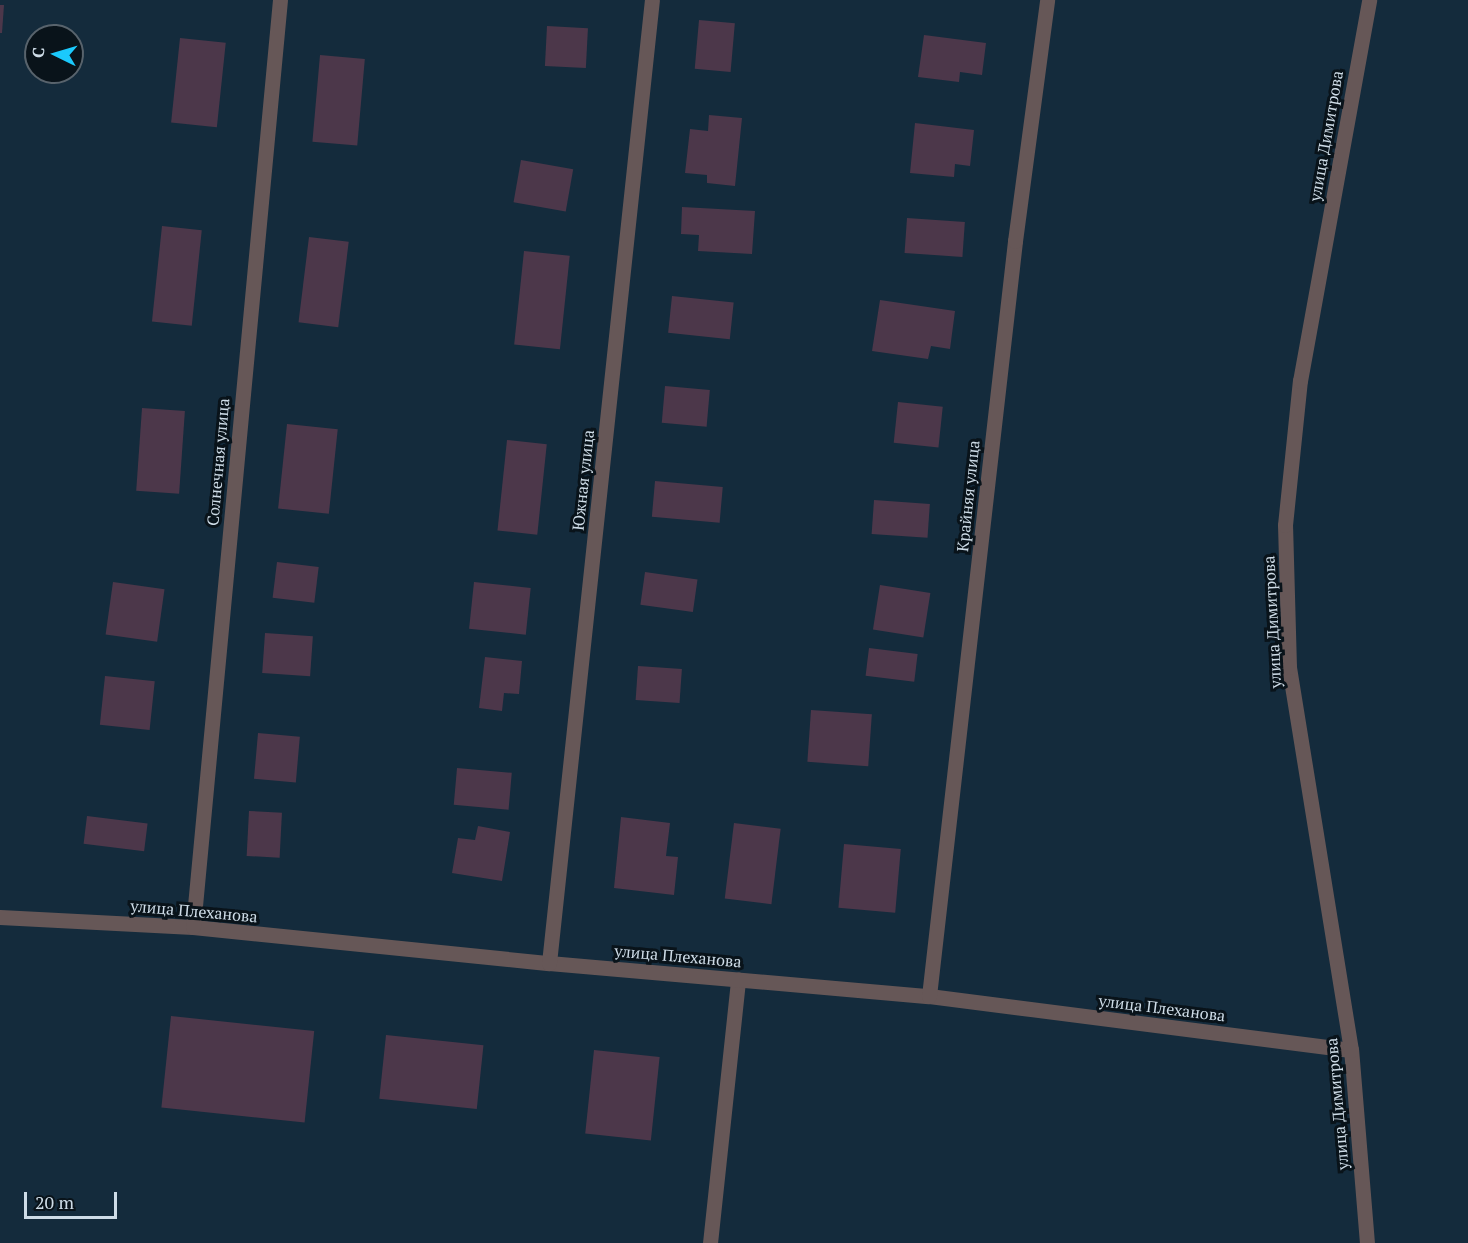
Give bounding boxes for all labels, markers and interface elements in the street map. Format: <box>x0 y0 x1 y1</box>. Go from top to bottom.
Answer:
north arrow <box>24 24 84 84</box>
text: С <box>27 46 49 59</box>
street label: улица Димитрова <box>1305 69 1347 203</box>
street label: Солнечная улица <box>203 397 233 527</box>
street label: Южная улица <box>568 429 598 531</box>
street label: Крайняя улица <box>953 439 983 553</box>
street label: улица Димитрова <box>1259 555 1285 689</box>
street label: улица Плеханова <box>130 896 258 926</box>
street label: улица Плеханова <box>614 941 742 971</box>
street label: улица Плеханова <box>1098 991 1226 1025</box>
street label: улица Димитрова <box>1322 1037 1352 1171</box>
scale bar <box>27 1180 120 1218</box>
text: 20 m <box>35 1190 74 1214</box>

